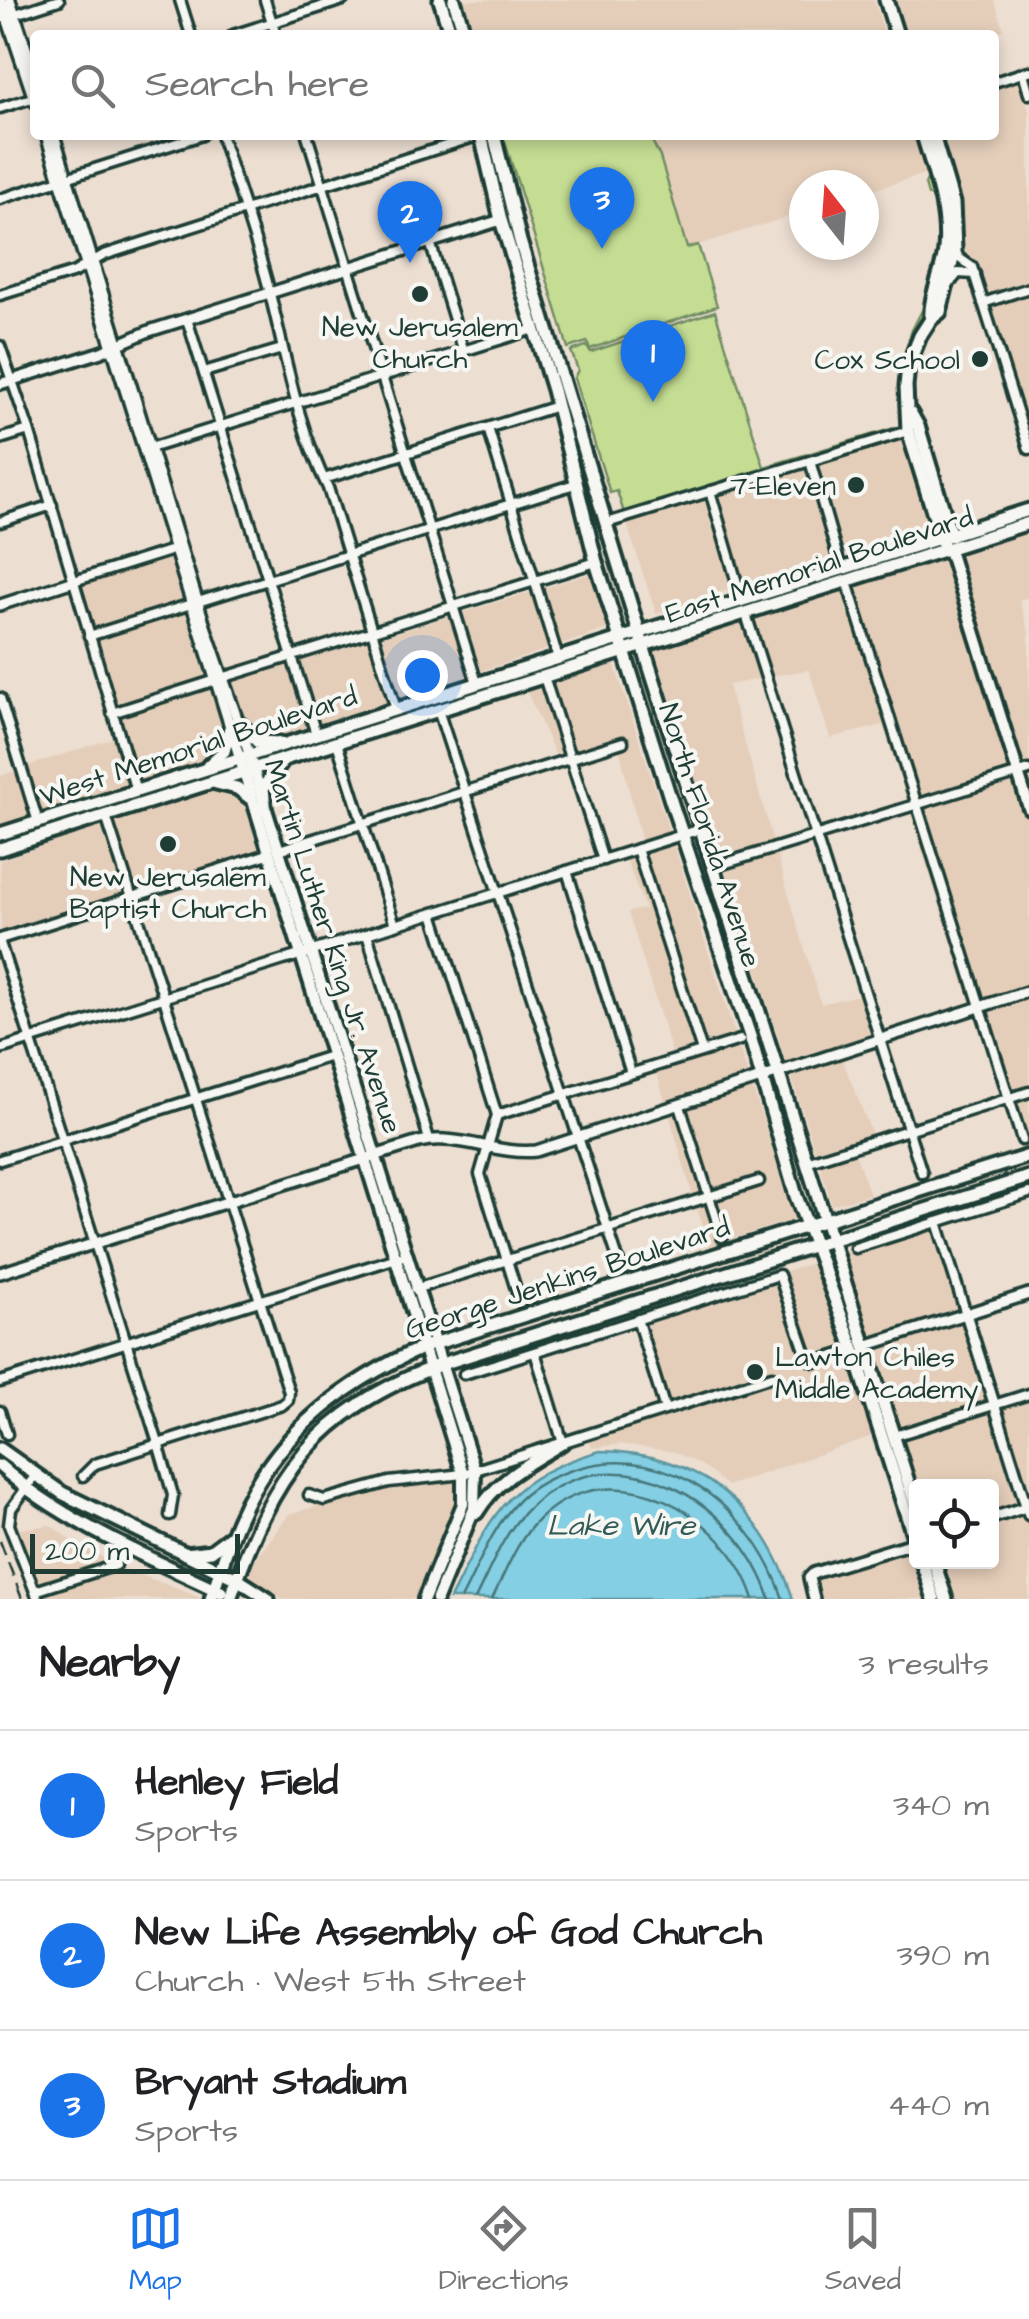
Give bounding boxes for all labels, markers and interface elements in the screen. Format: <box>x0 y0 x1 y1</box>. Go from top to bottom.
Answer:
search box <box>30 30 999 140</box>
icon: search <box>65 58 120 113</box>
text: Search here <box>145 59 369 111</box>
pin: 3 <box>570 166 634 249</box>
north arrow <box>789 170 879 260</box>
pin: 2 <box>378 180 442 263</box>
marker: New Jerusalem Church <box>409 283 431 305</box>
place label: New Jerusalem Church <box>322 308 518 379</box>
pin: 1 <box>620 320 686 402</box>
place label: Cox School <box>815 341 960 380</box>
marker: Cox School <box>969 348 991 370</box>
place label: 7-Eleven <box>730 467 836 506</box>
marker: 7-Eleven <box>845 474 867 496</box>
street label: East Memorial Boulevard <box>661 497 978 634</box>
your location <box>397 650 448 701</box>
street label: West Memorial Boulevard <box>35 677 362 816</box>
street label: North Florida Avenue <box>649 699 771 972</box>
street label: Martin Luther King Jr. Avenue <box>253 754 412 1139</box>
marker: New Jerusalem Baptist Church <box>157 833 179 855</box>
place label: New Jerusalem Baptist Church <box>70 858 267 929</box>
street label: George Jenkins Boulevard <box>400 1207 735 1350</box>
place label: Lawton Chiles Middle Academy <box>775 1338 978 1411</box>
marker: Lawton Chiles Middle Academy <box>744 1361 766 1383</box>
map controls <box>909 1479 999 1569</box>
button: locate <box>909 1479 999 1569</box>
water label: Lake Wire <box>547 1505 697 1547</box>
scale bar <box>30 1529 240 1574</box>
text: 200 m <box>45 1532 129 1571</box>
text: Nearby <box>40 1635 180 1693</box>
text: 3 results <box>859 1642 989 1687</box>
text: Henley Field <box>135 1757 338 1809</box>
text: 1 <box>70 1783 75 1828</box>
text: 340 m <box>893 1783 989 1828</box>
text: Sports <box>135 1809 238 1854</box>
text: New Life Assembly of God Church <box>135 1907 762 1959</box>
text: 2 <box>63 1933 82 1978</box>
text: 390 m <box>897 1933 989 1978</box>
text: Church · West 5th Street <box>135 1959 526 2004</box>
text: Bryant Stadium <box>135 2057 406 2109</box>
text: 3 <box>64 2083 81 2128</box>
text: 440 m <box>888 2083 989 2128</box>
text: Sports <box>135 2109 238 2154</box>
tab: Map <box>128 2201 183 2300</box>
tab: Directions <box>439 2201 569 2300</box>
tab: Saved <box>825 2201 901 2300</box>

